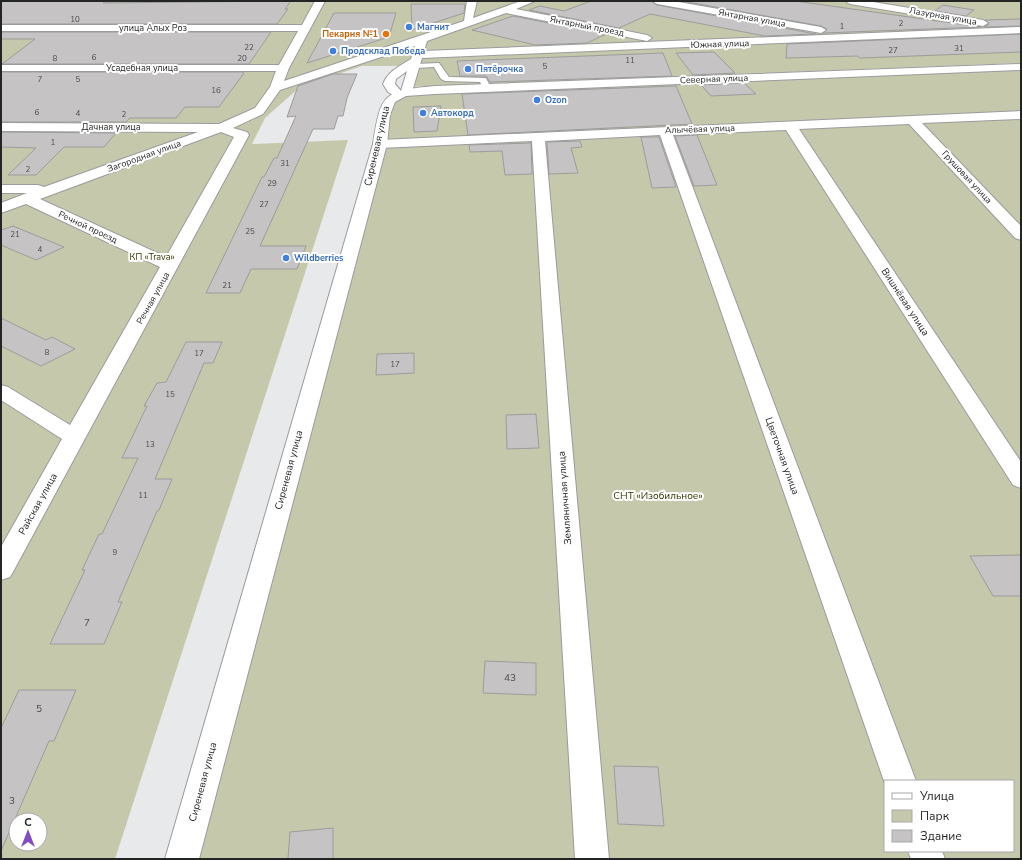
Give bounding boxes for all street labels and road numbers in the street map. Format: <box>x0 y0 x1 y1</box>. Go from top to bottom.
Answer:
street label: Лазурная улица <box>908 4 978 28</box>
street label: Янтарная улица <box>718 6 787 30</box>
street label: Янтарный проезд <box>549 13 626 39</box>
street label: улица Алых Роз <box>119 22 187 34</box>
street label: Южная улица <box>691 37 750 51</box>
street label: Усадебная улица <box>105 62 178 74</box>
street label: Северная улица <box>680 72 749 86</box>
street label: Сиреневая улица <box>361 105 393 187</box>
street label: Дачная улица <box>81 121 141 133</box>
street label: Алычёвая улица <box>665 122 735 136</box>
street label: Загородная улица <box>105 137 183 175</box>
street label: Грушовая улица <box>939 148 995 206</box>
street label: Речной проезд <box>57 208 120 246</box>
street label: Вишнёвая улица <box>878 265 932 339</box>
street label: Речная улица <box>134 270 172 326</box>
street label: Цветочная улица <box>761 415 803 497</box>
street label: Сиреневая улица <box>272 429 306 511</box>
street label: Земляничная улица <box>555 451 575 545</box>
street label: Райская улица <box>15 471 61 537</box>
street label: Сиреневая улица <box>186 741 220 823</box>

